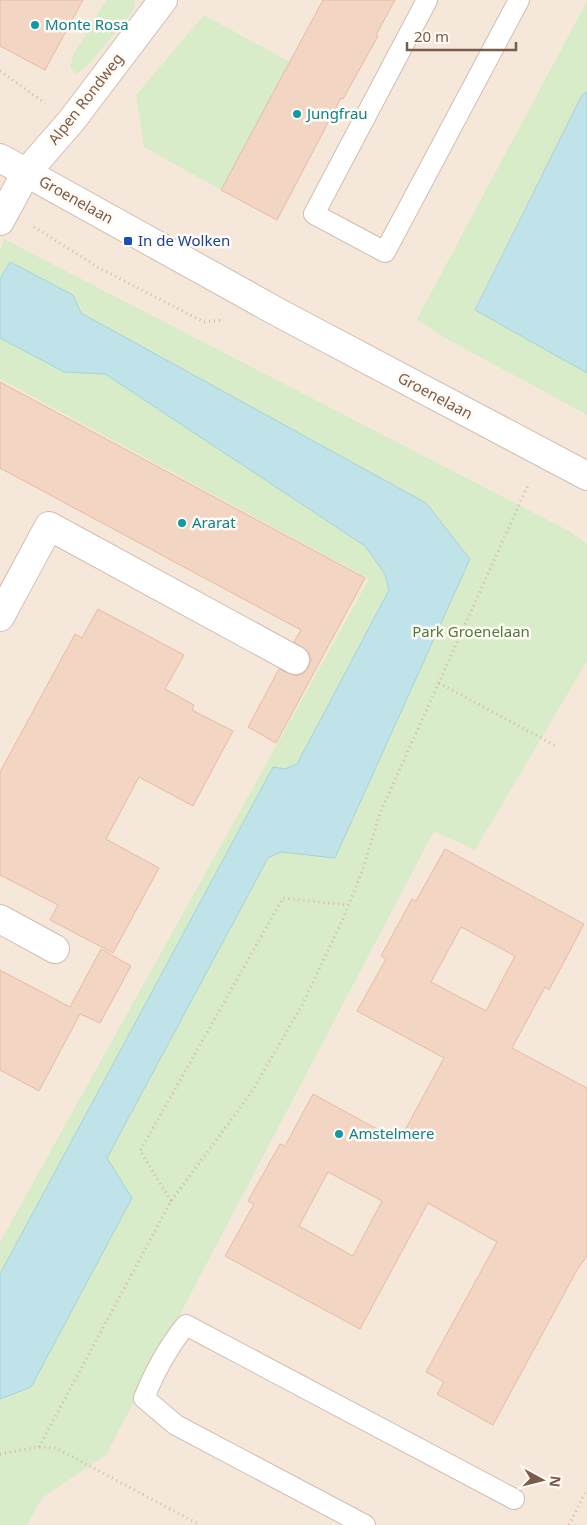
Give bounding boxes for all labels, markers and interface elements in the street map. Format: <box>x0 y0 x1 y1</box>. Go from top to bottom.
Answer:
place label: Monte Rosa <box>45 14 129 34</box>
marker: Monte Rosa <box>29 19 41 31</box>
scale bar <box>407 20 516 52</box>
text: 20 m <box>414 26 449 46</box>
street label: Alpen Rondweg <box>43 49 127 148</box>
place label: Jungfrau <box>305 103 368 123</box>
marker: Jungfrau <box>291 108 303 120</box>
street label: Groenelaan <box>36 170 117 228</box>
place label: In de Wolken <box>138 230 230 250</box>
marker: In de Wolken <box>122 235 134 247</box>
street label: Groenelaan <box>395 367 476 423</box>
place label: Ararat <box>192 512 236 532</box>
marker: Ararat <box>176 517 188 529</box>
park label: Park Groenelaan <box>412 621 530 641</box>
place label: Amstelmere <box>349 1123 434 1143</box>
marker: Amstelmere <box>333 1128 345 1140</box>
north arrow <box>517 1455 567 1505</box>
text: N <box>545 1475 566 1488</box>

